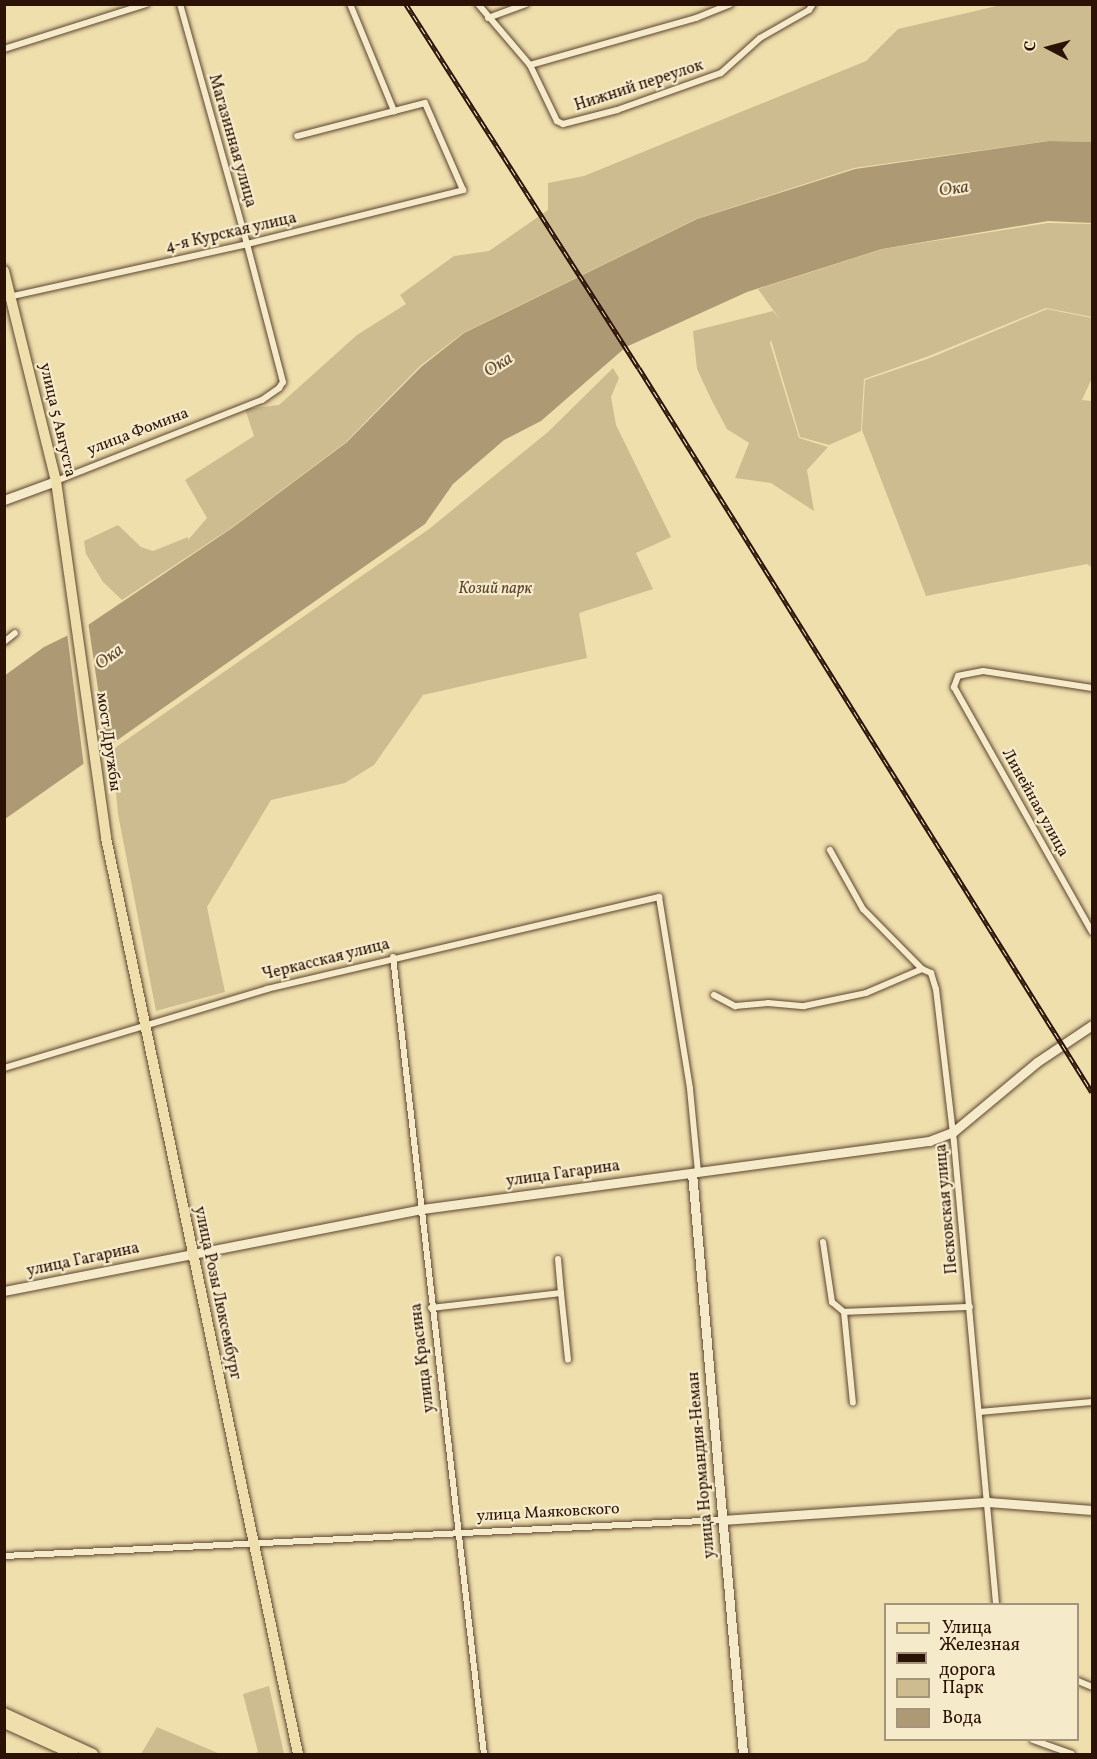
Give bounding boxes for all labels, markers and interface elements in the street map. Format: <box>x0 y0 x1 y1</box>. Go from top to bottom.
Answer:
north arrow <box>1019 18 1079 78</box>
text: С <box>1020 40 1043 52</box>
street label: Нижний переулок <box>572 56 706 116</box>
street label: Магазинная улица <box>204 72 260 210</box>
water label: Ока <box>937 177 971 203</box>
street label: 4-я Курская улица <box>163 209 299 257</box>
water label: Ока <box>480 349 518 383</box>
street label: улица 5 Августа <box>35 361 79 479</box>
street label: улица Фомина <box>84 404 192 460</box>
park label: Козий парк <box>458 579 532 599</box>
water label: Ока <box>91 640 129 676</box>
street label: мост Дружбы <box>92 691 124 793</box>
street label: Линейная улица <box>997 745 1073 861</box>
street label: Черкасская улица <box>260 935 392 985</box>
street label: Песковская улица <box>932 1143 962 1275</box>
street label: улица Гагарина <box>505 1157 621 1191</box>
street label: улица Розы Люксембург <box>189 1205 245 1381</box>
street label: улица Гагарина <box>25 1239 141 1281</box>
street label: улица Красина <box>407 1302 439 1414</box>
street label: улица Нормандия-Неман <box>684 1371 720 1559</box>
street label: улица Маяковского <box>476 1500 620 1526</box>
legend <box>884 1603 1079 1741</box>
text: Улица <box>942 1616 992 1641</box>
text: Железная дорога <box>939 1633 1020 1683</box>
text: Парк <box>942 1676 984 1701</box>
text: Вода <box>942 1706 982 1731</box>

